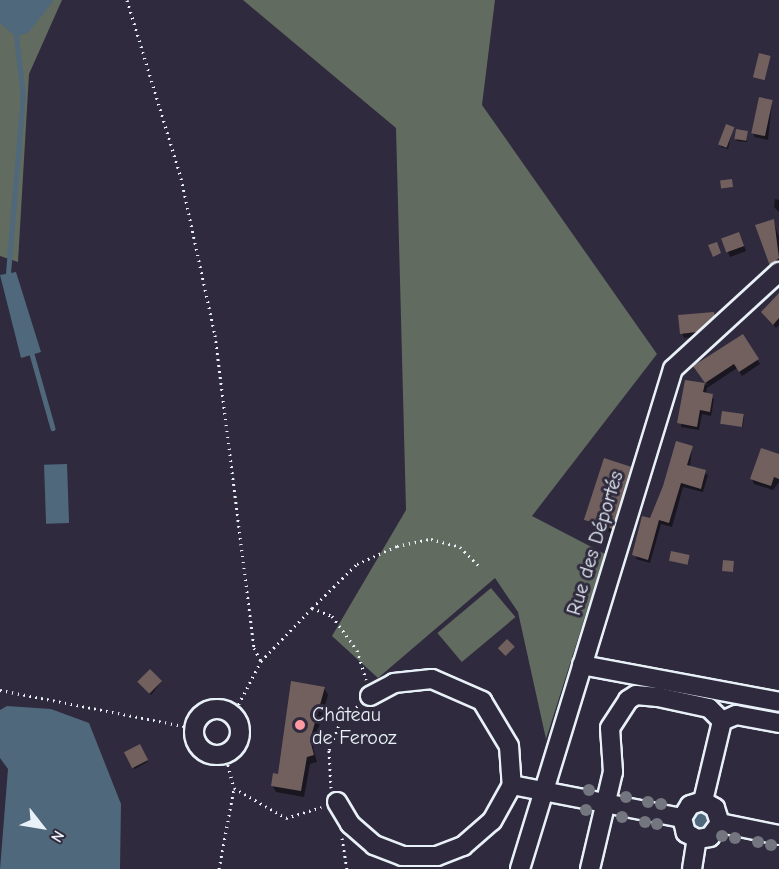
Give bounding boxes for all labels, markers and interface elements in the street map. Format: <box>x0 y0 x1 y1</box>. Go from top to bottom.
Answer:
street label: Rue des Déportés <box>562 468 628 618</box>
place label: Château de Ferooz <box>312 702 397 749</box>
marker: Château de Ferooz <box>293 718 307 732</box>
north arrow <box>12 797 72 857</box>
text: N <box>47 827 68 845</box>

